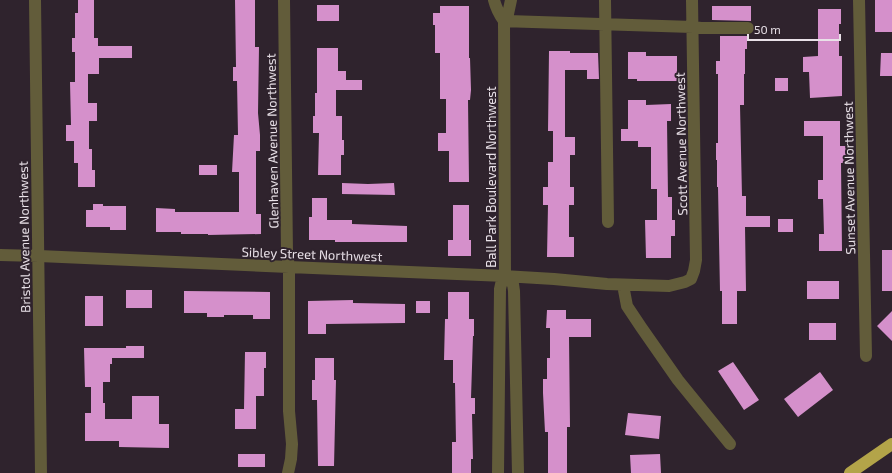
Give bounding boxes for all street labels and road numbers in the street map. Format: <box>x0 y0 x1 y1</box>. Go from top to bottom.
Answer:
street label: Glenhaven Avenue Northwest <box>262 53 282 229</box>
street label: Scott Avenue Northwest <box>672 72 690 216</box>
street label: Ball Park Boulevard Northwest <box>483 86 499 268</box>
street label: Sunset Avenue Northwest <box>840 101 858 255</box>
street label: Bristol Avenue Northwest <box>15 161 33 313</box>
street label: Sibley Street Northwest <box>241 244 383 264</box>

